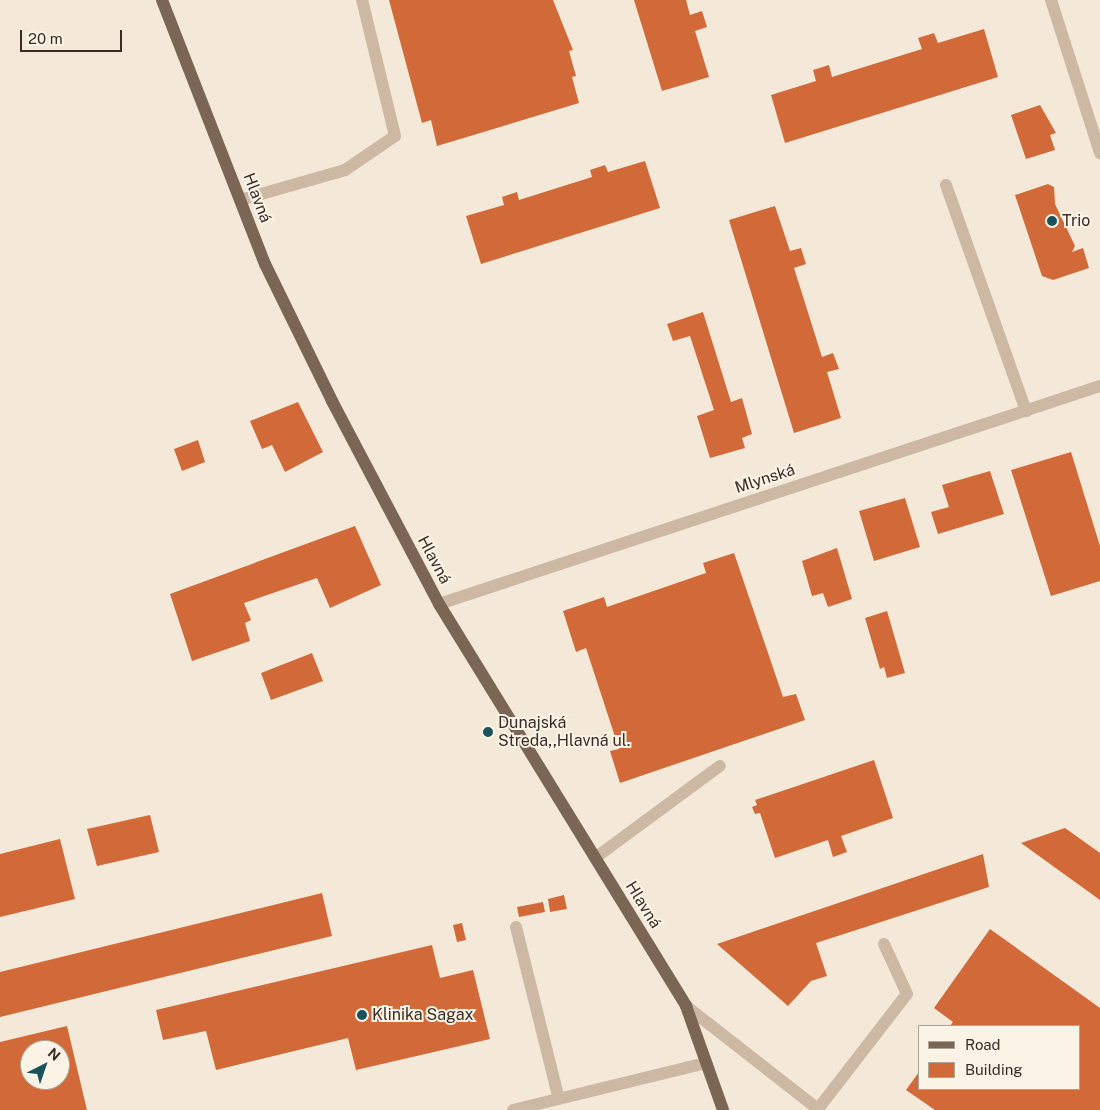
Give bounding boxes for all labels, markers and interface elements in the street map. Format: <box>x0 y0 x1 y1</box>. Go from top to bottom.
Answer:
scale bar <box>22 20 125 52</box>
text: 20 m <box>28 30 63 47</box>
street label: Hlavná <box>239 170 275 226</box>
place label: Trio <box>1062 211 1090 231</box>
marker: Trio <box>1046 215 1058 227</box>
street label: Mlynská <box>732 460 798 498</box>
street label: Hlavná <box>413 533 455 587</box>
place label: Dunajská Streda,,Hlavná ul. <box>498 713 630 751</box>
marker: Dunajská Streda,,Hlavná ul. <box>482 726 494 738</box>
street label: Hlavná <box>621 878 665 932</box>
place label: Klinika Sagax <box>372 1005 473 1025</box>
marker: Klinika Sagax <box>356 1009 368 1021</box>
legend <box>918 1025 1080 1090</box>
text: Road <box>965 1036 1001 1053</box>
north arrow <box>20 1040 70 1090</box>
text: N <box>45 1045 64 1064</box>
text: Building <box>965 1061 1023 1078</box>

